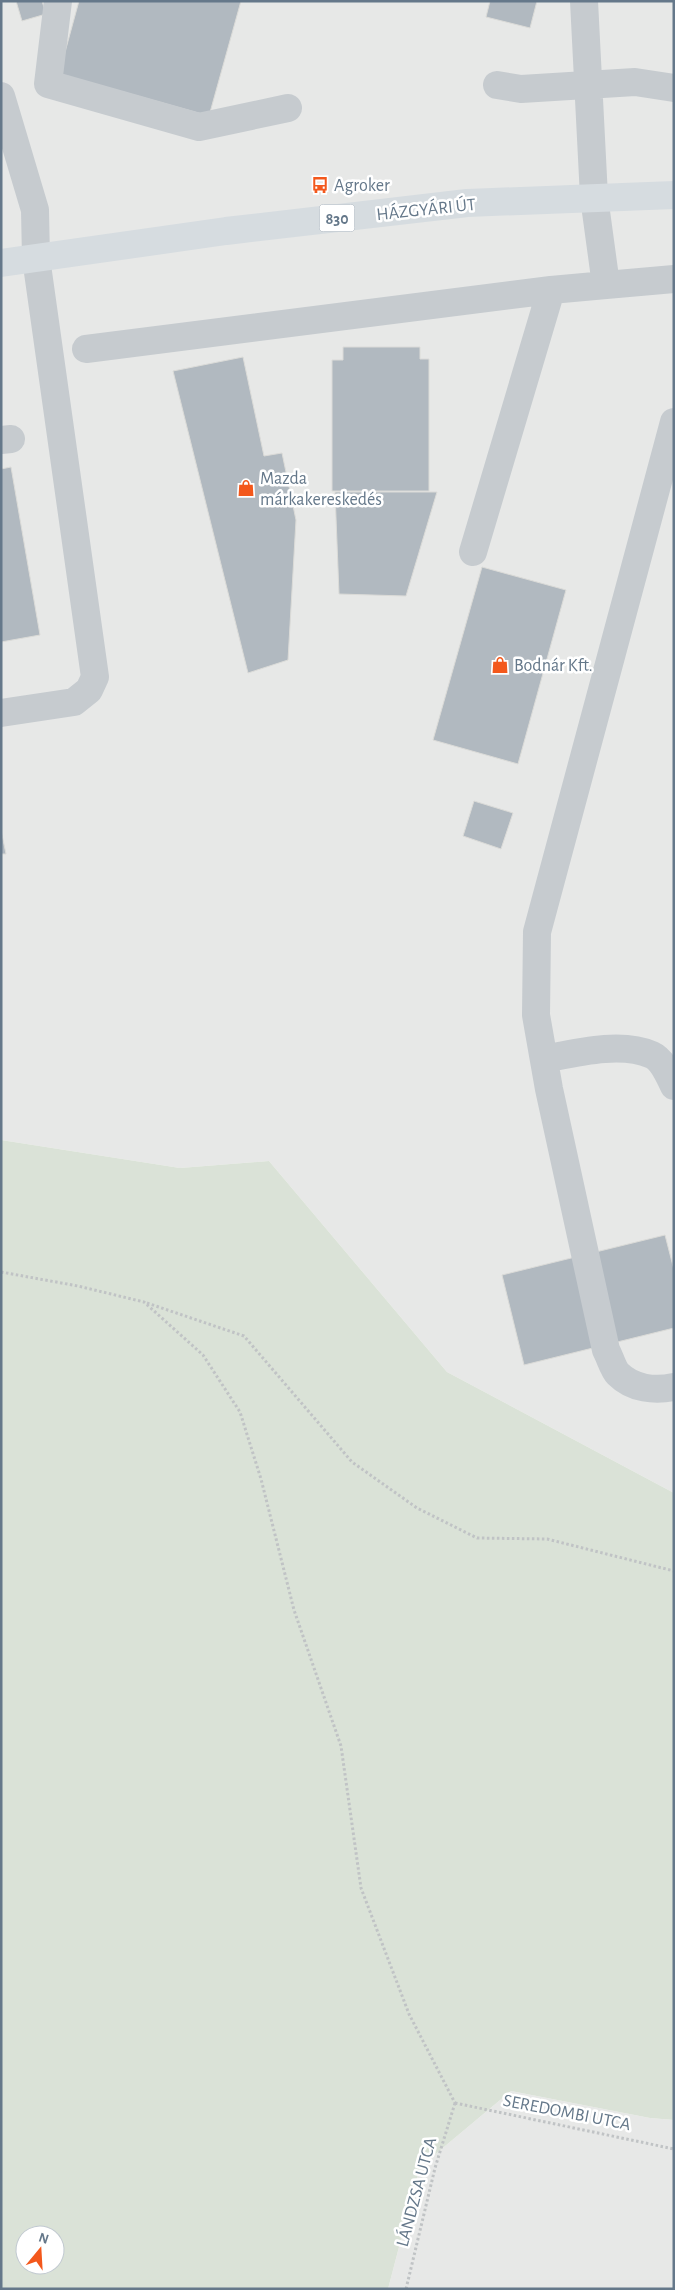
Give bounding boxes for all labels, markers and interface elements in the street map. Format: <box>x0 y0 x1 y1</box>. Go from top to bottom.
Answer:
bus stop icon: Agroker <box>310 175 330 195</box>
place label: Agroker <box>334 177 390 195</box>
street label: HÁZGYÁRI ÚT <box>375 193 477 224</box>
road number: 830 <box>320 204 354 232</box>
place label: Mazda márkakereskedés <box>260 470 382 509</box>
shop icon: Mazda márkakereskedés <box>236 478 256 498</box>
shop icon: Bodnár Kft. <box>490 655 510 675</box>
place label: Bodnár Kft. <box>514 657 593 675</box>
street label: SEREDOMBI UTCA <box>501 2092 633 2134</box>
street label: LÁNDZSA UTCA <box>391 2134 440 2249</box>
north arrow <box>15 2225 65 2275</box>
text: N <box>37 2230 51 2247</box>

